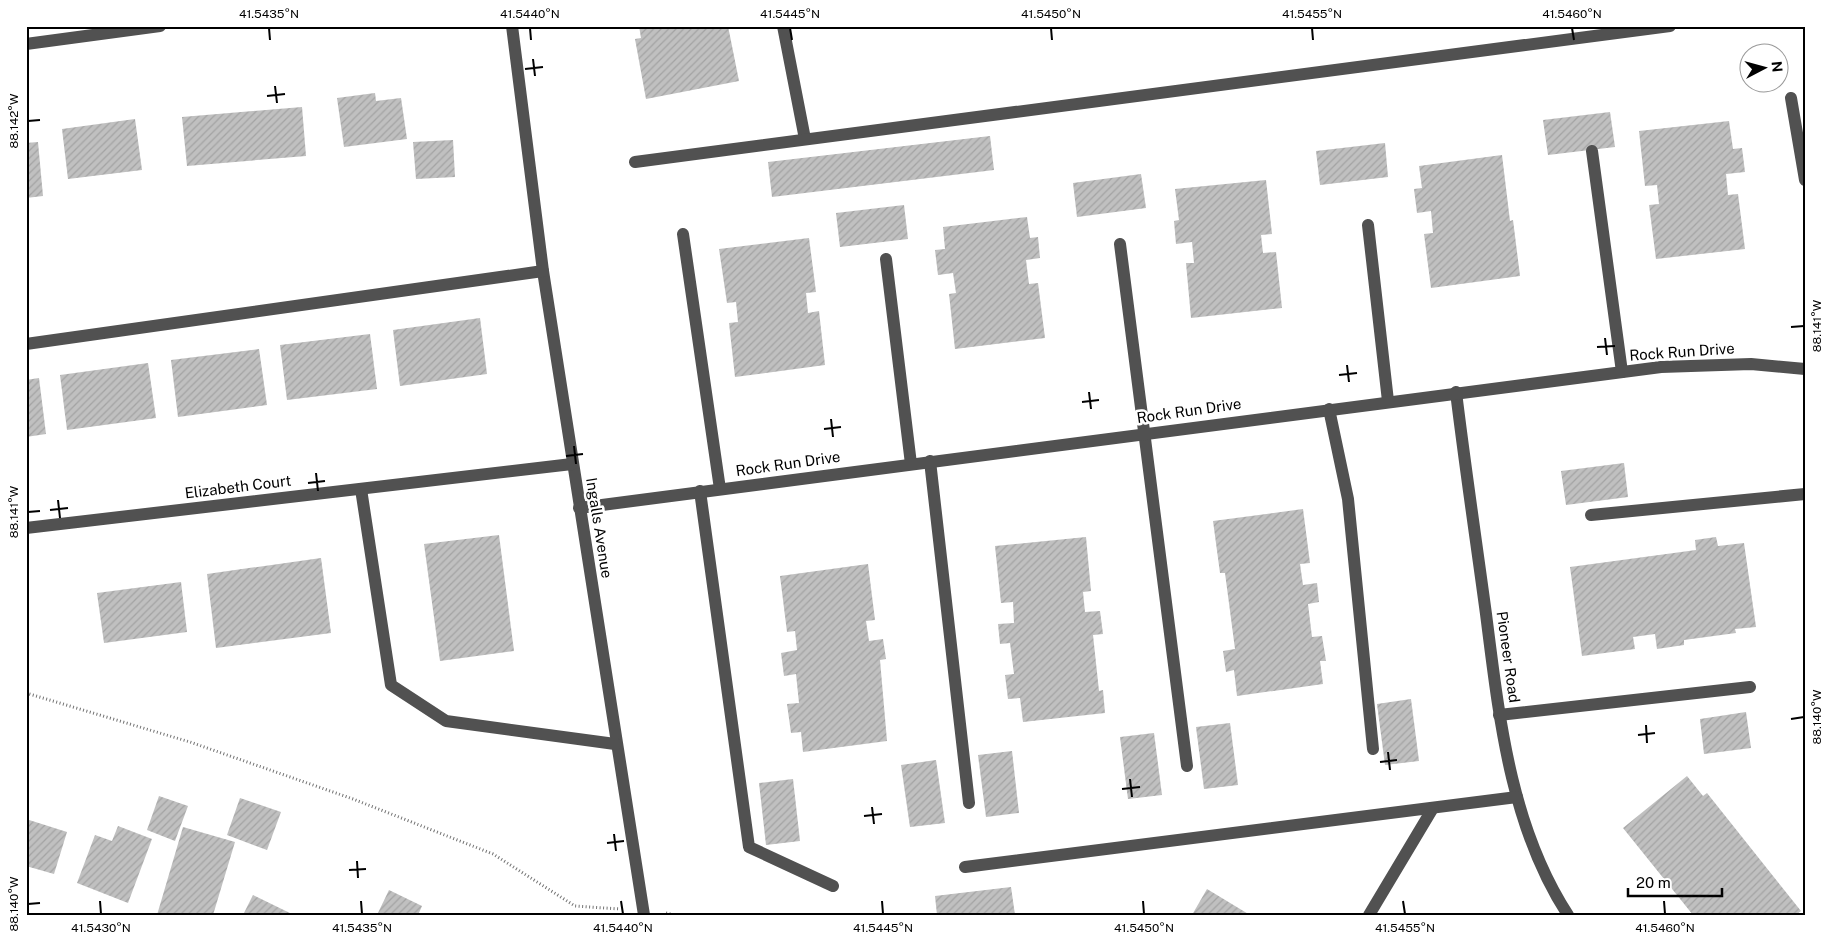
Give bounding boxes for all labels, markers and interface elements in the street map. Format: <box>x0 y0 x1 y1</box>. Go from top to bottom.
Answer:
text: 41.5435°N <box>239 7 299 21</box>
text: 41.5440°N <box>500 7 560 21</box>
text: 41.5445°N <box>760 7 820 21</box>
text: 41.5450°N <box>1021 7 1081 21</box>
text: 41.5455°N <box>1282 7 1342 21</box>
text: 41.5460°N <box>1542 7 1602 21</box>
north arrow <box>1738 42 1788 92</box>
text: N <box>1768 60 1785 73</box>
text: 88.142°W <box>7 93 21 148</box>
text: 88.141°W <box>1810 299 1824 352</box>
street label: Rock Run Drive <box>1629 339 1735 364</box>
street label: Rock Run Drive <box>1135 395 1242 426</box>
street label: Rock Run Drive <box>734 448 841 479</box>
street label: Elizabeth Court <box>184 472 292 501</box>
street label: Ingalls Avenue <box>583 476 616 579</box>
text: 88.141°W <box>7 485 21 538</box>
street label: Pioneer Road <box>1494 610 1523 704</box>
text: 88.140°W <box>1810 689 1824 744</box>
scale bar <box>1628 866 1722 898</box>
text: 20 m <box>1636 874 1671 891</box>
text: 88.140°W <box>7 876 21 931</box>
text: 41.5430°N <box>71 921 131 935</box>
text: 41.5435°N <box>332 921 392 935</box>
text: 41.5440°N <box>593 921 653 935</box>
text: 41.5445°N <box>853 921 913 935</box>
text: 41.5450°N <box>1114 921 1174 935</box>
text: 41.5455°N <box>1375 921 1435 935</box>
text: 41.5460°N <box>1635 921 1695 935</box>

